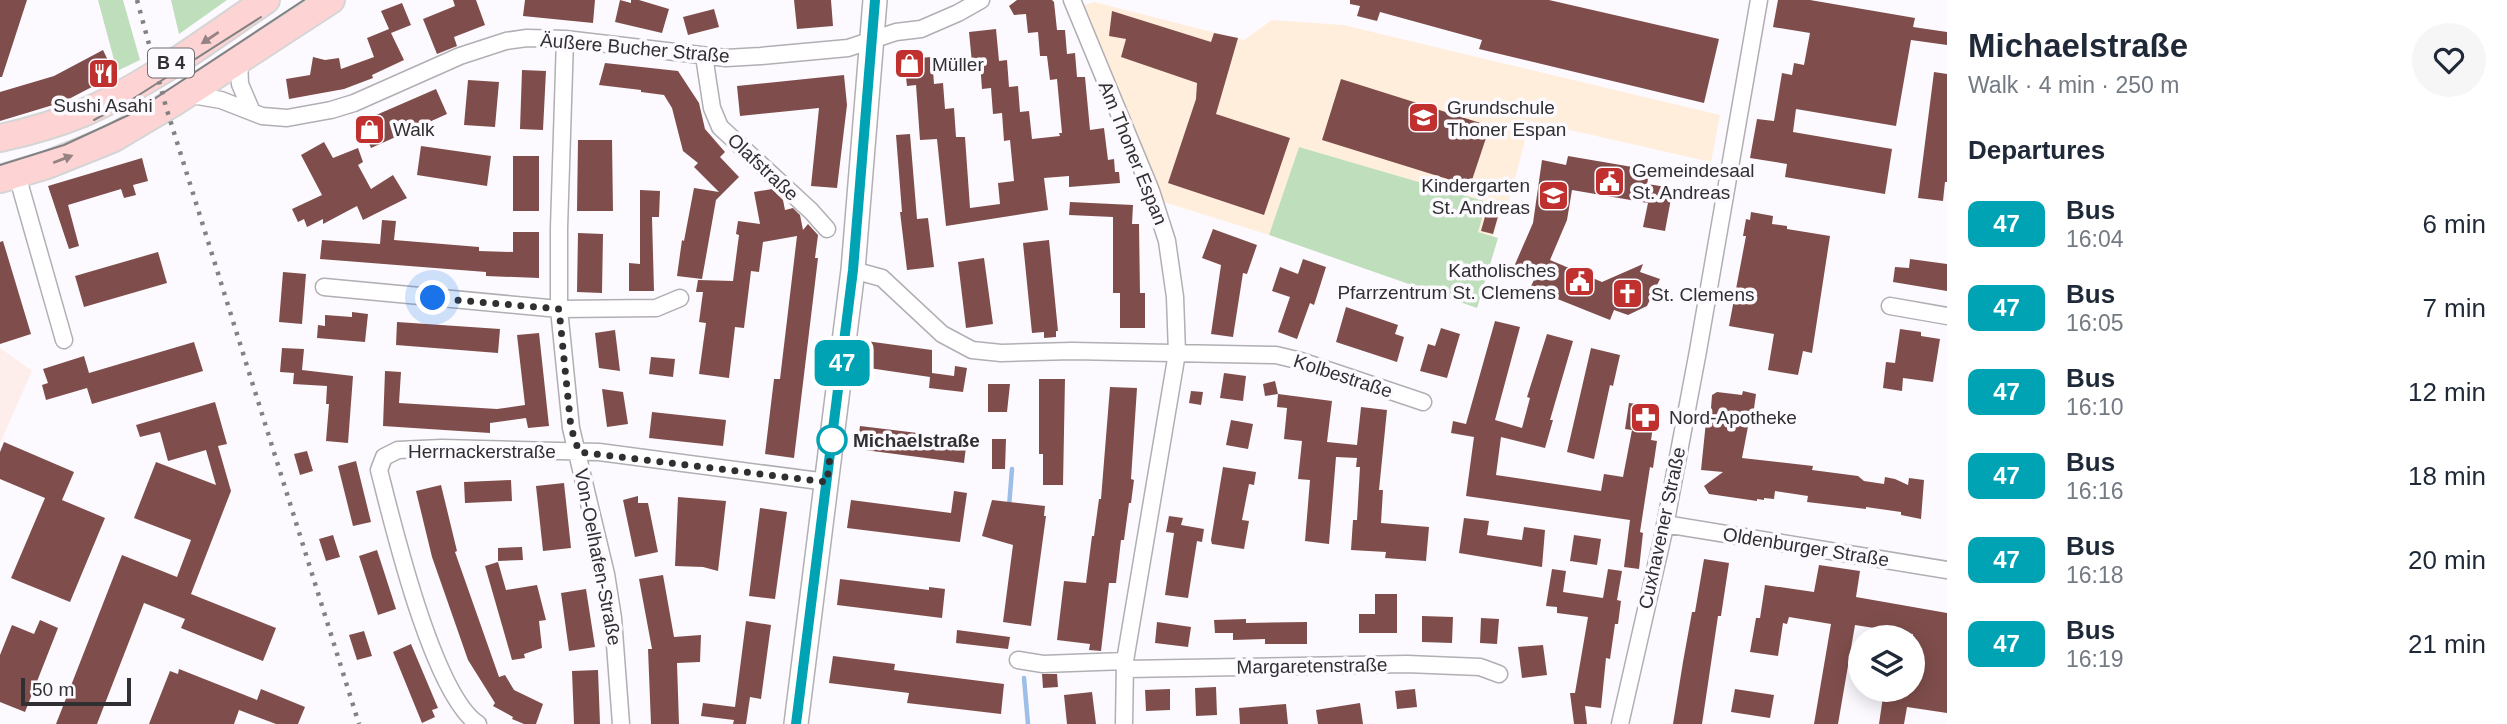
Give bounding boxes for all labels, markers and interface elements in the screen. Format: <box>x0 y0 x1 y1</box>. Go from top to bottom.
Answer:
button: heart <box>2412 23 2486 97</box>
text: Michaelstraße <box>1968 27 2188 64</box>
street label: Äußere Bucher Straße <box>539 29 731 67</box>
one-way arrow <box>201 31 219 45</box>
shop icon: Müller <box>892 47 926 81</box>
road number: B 4 <box>148 48 194 78</box>
place label: Müller <box>932 54 984 75</box>
restaurant icon: Sushi Asahi <box>86 57 120 91</box>
text: Walk · 4 min · 250 m <box>1968 72 2179 98</box>
street label: Am Thoner Espan <box>1095 78 1171 228</box>
place label: Sushi Asahi <box>53 95 153 116</box>
place label: Grundschule Thoner Espan <box>1447 97 1566 140</box>
school or university icon: Grundschule Thoner Espan <box>1407 101 1441 135</box>
shop icon: Walk <box>353 112 387 146</box>
place label: Walk <box>393 119 435 140</box>
street label: Olafstraße <box>723 129 803 205</box>
text: Departures <box>1968 135 2105 165</box>
one-way arrow <box>52 154 73 165</box>
place label: Gemeindesaal St. Andreas <box>1632 160 1755 203</box>
public building icon: Gemeindesaal St. Andreas <box>1592 164 1626 198</box>
place label: Kindergarten St. Andreas <box>1421 175 1530 218</box>
school or university icon: Kindergarten St. Andreas <box>1536 179 1570 213</box>
text: Bus <box>2066 195 2115 225</box>
text: 6 min <box>2422 209 2486 239</box>
text: 47 <box>1993 210 2020 237</box>
text: 16:04 <box>2066 226 2124 252</box>
place label: Katholisches Pfarrzentrum St. Clemens <box>1337 260 1556 303</box>
public building icon: Katholisches Pfarrzentrum St. Clemens <box>1562 264 1596 298</box>
church icon: St. Clemens <box>1611 277 1645 311</box>
text: Bus <box>2066 279 2115 309</box>
your location <box>415 280 450 315</box>
place label: St. Clemens <box>1651 284 1754 305</box>
text: 7 min <box>2422 293 2486 323</box>
text: 47 <box>1993 294 2020 321</box>
text: 16:05 <box>2066 310 2124 336</box>
line badge: 47 <box>810 340 874 386</box>
text: 47 <box>829 349 855 376</box>
street label: Kolbestraße <box>1291 350 1395 402</box>
text: Bus <box>2066 363 2115 393</box>
text: 12 min <box>2408 377 2486 407</box>
text: 47 <box>1993 378 2020 405</box>
text: 16:10 <box>2066 394 2124 420</box>
pharmacy icon: Nord-Apotheke <box>1629 400 1663 434</box>
place label: Nord-Apotheke <box>1669 407 1797 428</box>
marker: Michaelstraße <box>817 425 847 455</box>
place label: Michaelstraße <box>853 430 980 451</box>
street label: Herrnackerstraße <box>408 441 556 462</box>
street label: Cuxhavener Straße <box>1635 445 1689 611</box>
text: Bus <box>2066 447 2115 477</box>
text: 18 min <box>2408 461 2486 491</box>
text: 47 <box>1993 462 2020 489</box>
street label: Von-Oelhafen-Straße <box>571 467 625 647</box>
text: 16:16 <box>2066 478 2124 504</box>
street label: Oldenburger Straße <box>1721 523 1891 571</box>
text: Bus <box>2066 531 2115 561</box>
text: 20 min <box>2408 545 2486 575</box>
text: 47 <box>1993 546 2020 573</box>
text: 16:18 <box>2066 562 2124 588</box>
text: Bus <box>2066 615 2115 645</box>
map controls <box>1848 625 1925 702</box>
button: layers <box>1848 625 1925 702</box>
text: 21 min <box>2408 629 2486 659</box>
text: 47 <box>1993 630 2020 657</box>
text: 16:19 <box>2066 646 2124 672</box>
street label: Margaretenstraße <box>1236 654 1388 678</box>
scale bar <box>21 675 131 707</box>
text: 50 m <box>32 679 74 700</box>

